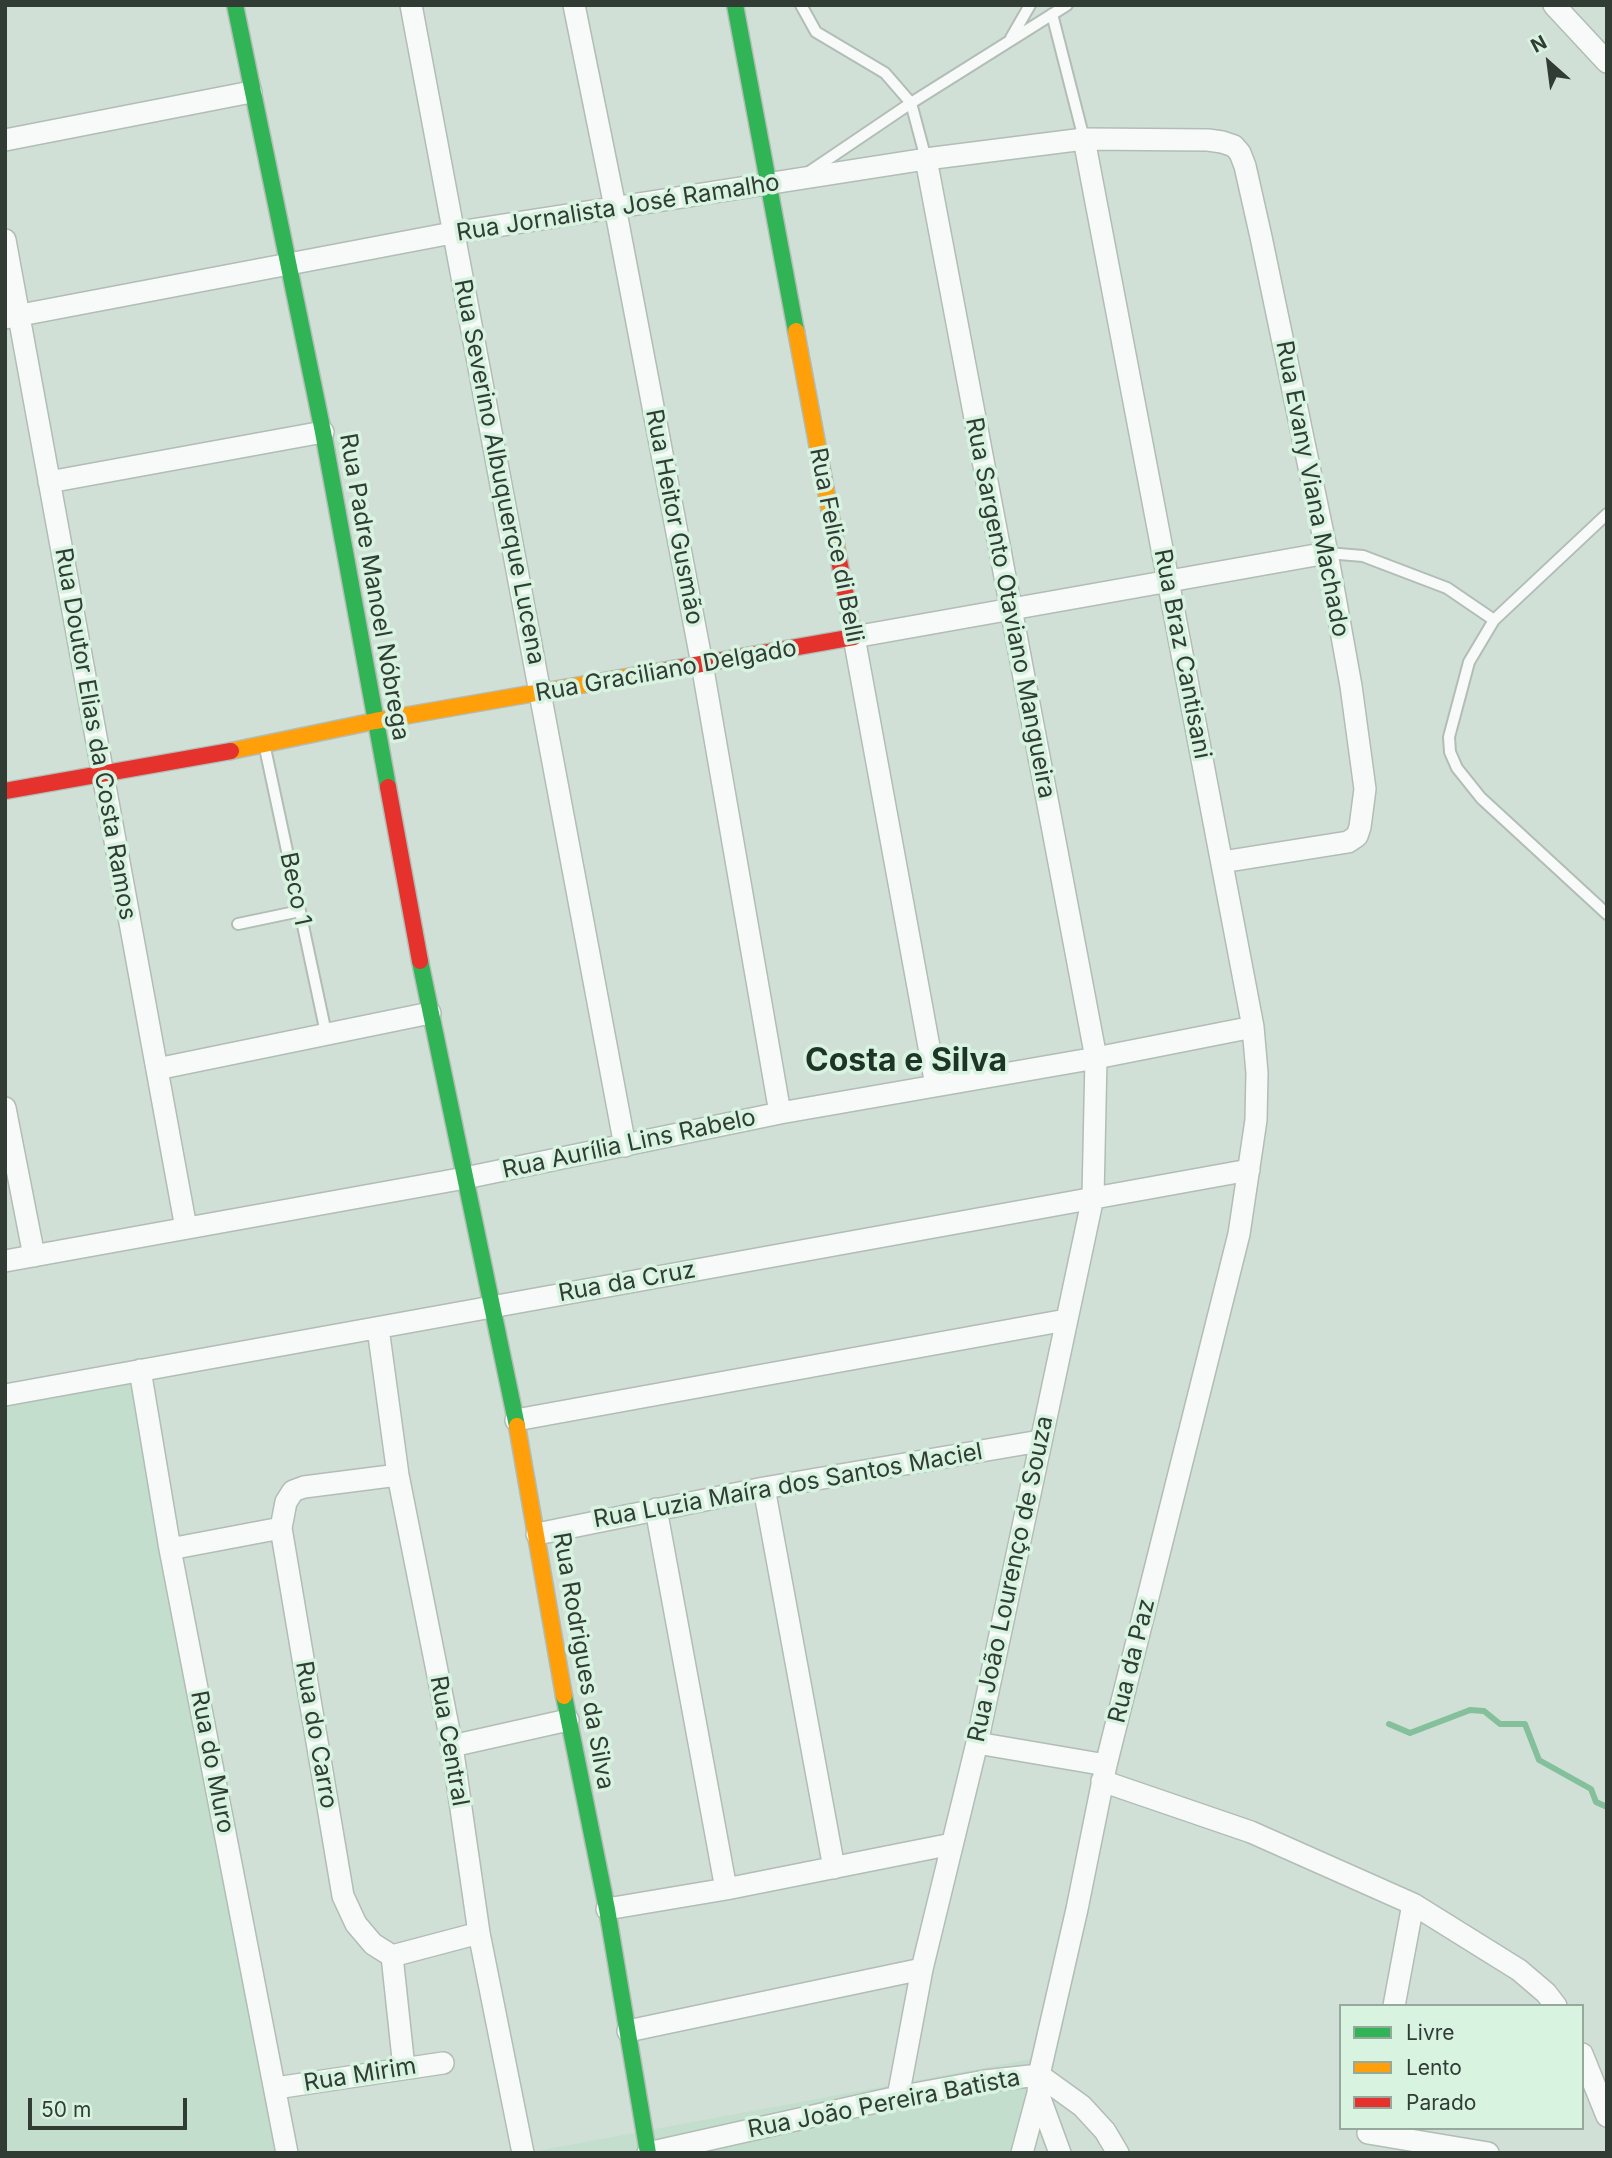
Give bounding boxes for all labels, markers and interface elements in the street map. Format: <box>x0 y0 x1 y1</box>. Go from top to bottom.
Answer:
north arrow <box>1514 28 1584 98</box>
text: N <box>1527 30 1551 58</box>
street label: Rua Jornalista José Ramalho <box>454 168 782 248</box>
street label: Rua Severino Albuquerque Lucena <box>447 277 551 667</box>
street label: Rua Evany Viana Machado <box>1269 338 1355 640</box>
street label: Rua Heitor Gusmão <box>639 407 709 627</box>
street label: Rua Sargento Otaviano Mangueira <box>959 415 1061 801</box>
street label: Rua Padre Manoel Nóbrega <box>333 431 415 743</box>
street label: Rua Felice di Belli <box>803 445 869 645</box>
street label: Rua Doutor Elias da Costa Ramos <box>48 546 142 922</box>
street label: Rua Braz Cantisani <box>1148 547 1216 761</box>
street label: Rua Graciliano Delgado <box>533 634 799 708</box>
street label: Beco 1 <box>273 850 317 928</box>
district label: Costa e Silva <box>805 1042 1007 1080</box>
street label: Rua Aurília Lins Rabelo <box>500 1103 758 1185</box>
street label: Rua da Cruz <box>556 1256 698 1308</box>
street label: Rua João Lourenço de Souza <box>962 1413 1060 1745</box>
street label: Rua Luzia Maíra dos Santos Maciel <box>591 1438 985 1534</box>
street label: Rua Rodrigues da Silva <box>546 1530 620 1792</box>
street label: Rua da Paz <box>1103 1596 1161 1726</box>
street label: Rua do Carro <box>289 1659 343 1811</box>
street label: Rua Central <box>423 1674 475 1808</box>
street label: Rua do Muro <box>184 1688 240 1836</box>
legend <box>1339 2004 1584 2130</box>
text: Livre <box>1406 2020 1455 2045</box>
street label: Rua Mirim <box>302 2052 418 2098</box>
text: Lento <box>1406 2055 1462 2080</box>
street label: Rua João Pereira Batista <box>745 2063 1023 2145</box>
scale bar <box>32 2084 191 2128</box>
text: Parado <box>1406 2090 1476 2115</box>
text: 50 m <box>41 2097 91 2122</box>

